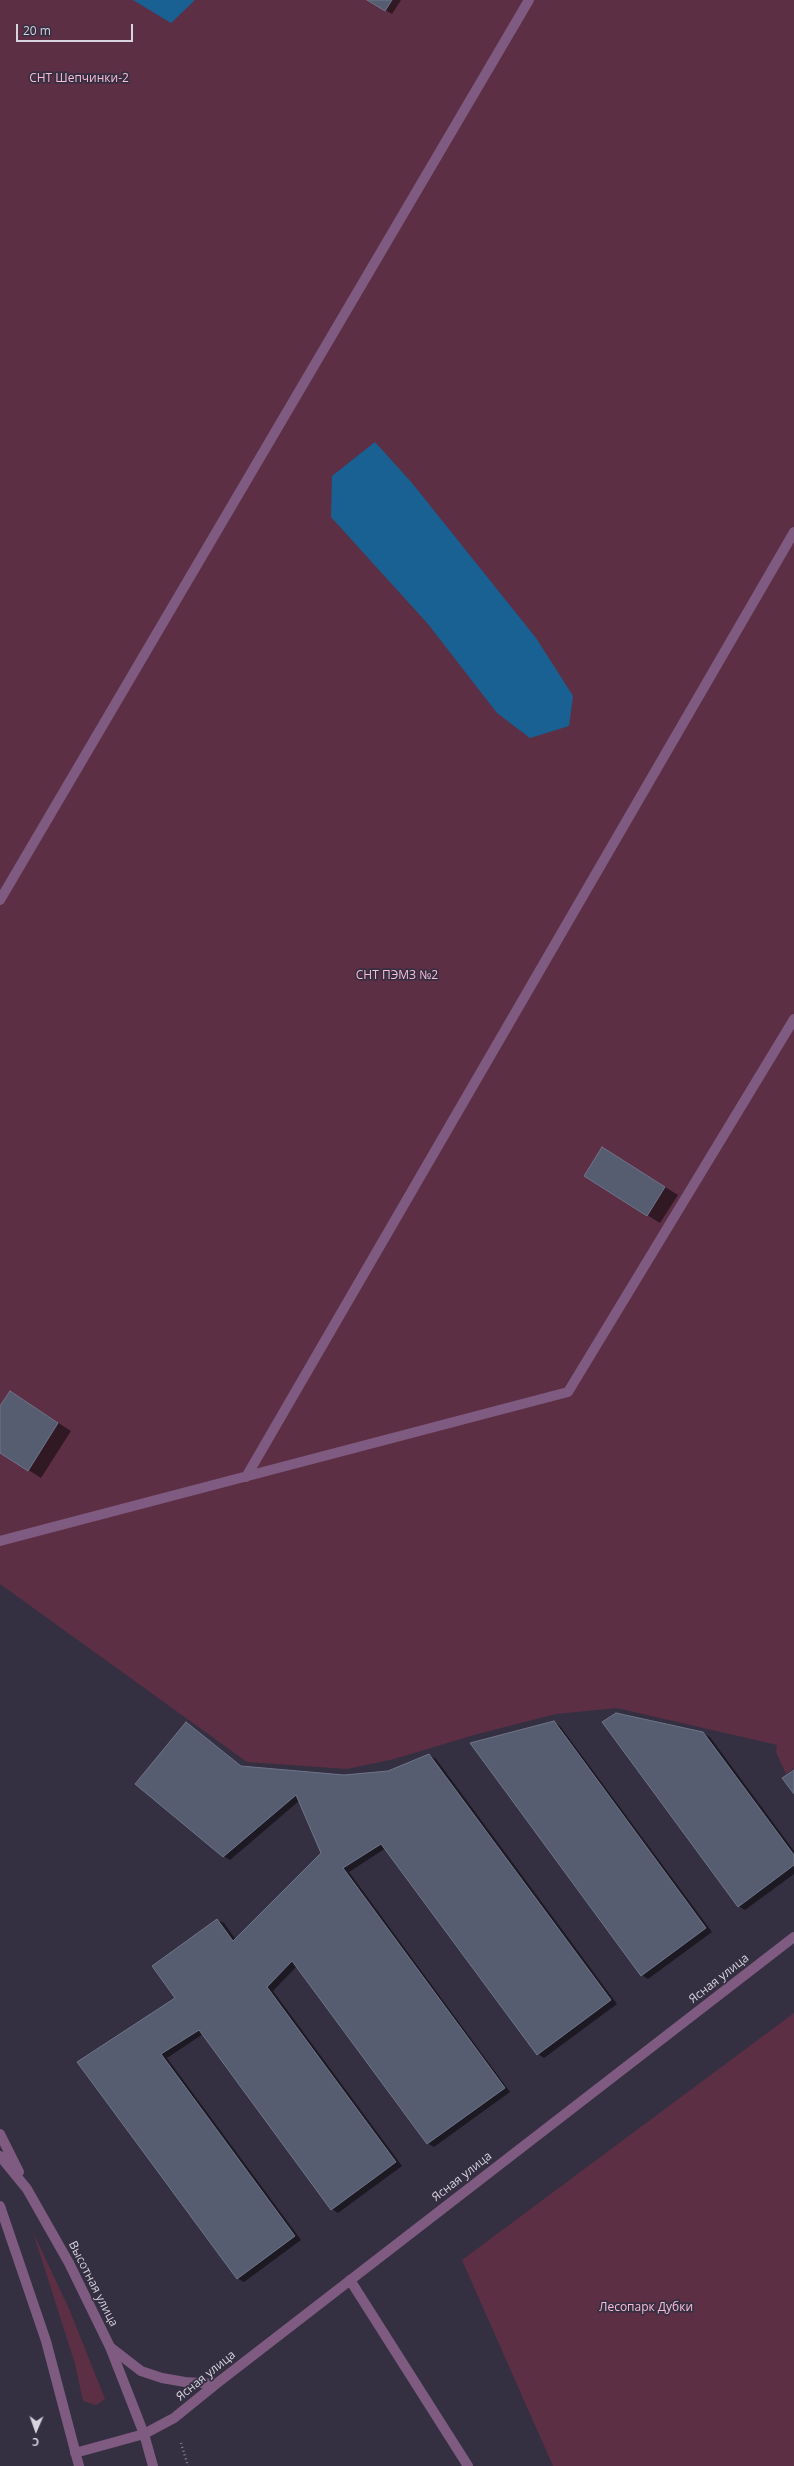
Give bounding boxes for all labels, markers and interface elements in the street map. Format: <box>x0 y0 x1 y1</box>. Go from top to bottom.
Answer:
scale bar <box>18 16 135 42</box>
text: 20 m <box>23 22 51 39</box>
park label: СНТ Шепчинки-2 <box>29 72 129 86</box>
park label: СНТ ПЭМЗ №2 <box>356 969 438 983</box>
street label: Ясная улица <box>686 1951 752 2007</box>
street label: Ясная улица <box>429 2149 495 2205</box>
street label: Высотная улица <box>65 2239 121 2329</box>
park label: Лесопарк Дубки <box>599 2301 693 2315</box>
street label: Ясная улица <box>173 2348 239 2404</box>
north arrow <box>16 2410 56 2450</box>
text: С <box>32 2435 39 2450</box>

